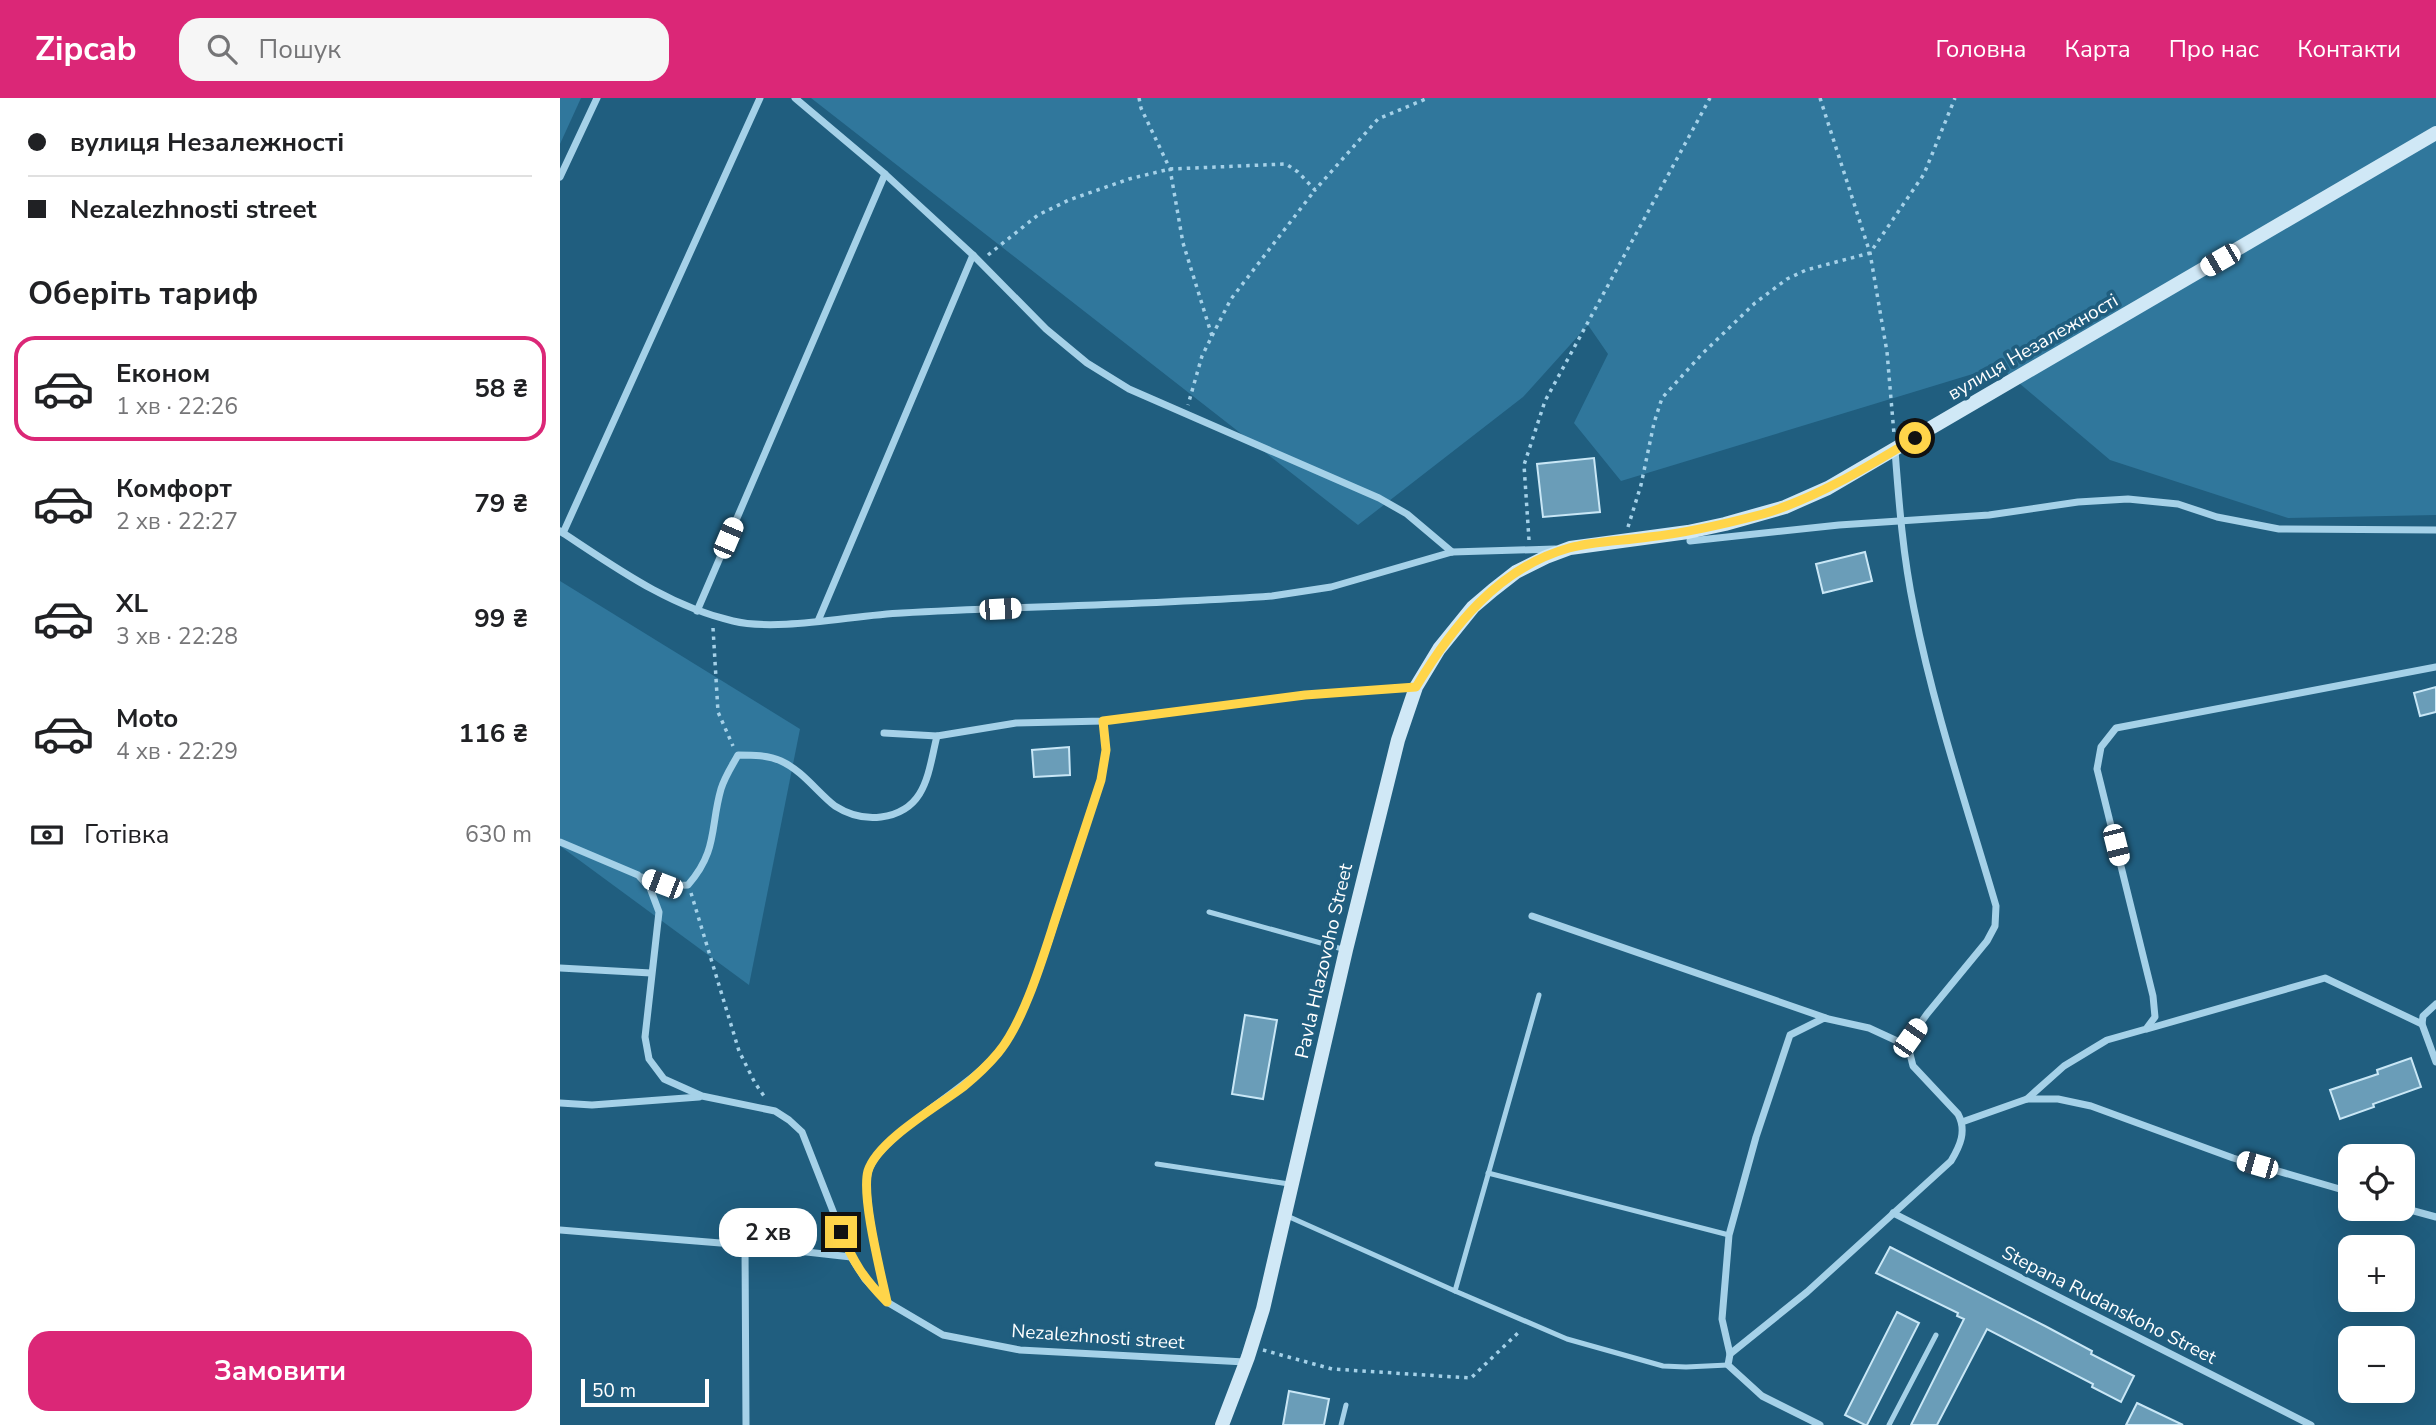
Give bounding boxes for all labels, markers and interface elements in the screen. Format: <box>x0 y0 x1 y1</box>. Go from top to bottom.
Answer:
search box <box>179 18 669 81</box>
text: Zipcab <box>35 27 137 72</box>
icon: search <box>203 30 241 68</box>
text: Пошук <box>259 32 341 67</box>
text: Головна <box>1936 33 2027 65</box>
text: Карта <box>2065 33 2131 65</box>
text: Про нас <box>2169 33 2259 65</box>
text: Контакти <box>2297 33 2401 65</box>
text: вулиця Незалежності <box>70 125 344 160</box>
text: Nezalezhnosti street <box>70 192 316 227</box>
car <box>2197 240 2244 280</box>
text: Оберіть тариф <box>28 272 258 315</box>
street label: вулиця Незалежності <box>1943 288 2123 406</box>
text: Економ <box>116 356 210 391</box>
icon: car <box>32 357 95 420</box>
text: 58 ₴ <box>474 371 528 406</box>
text: 1 хв · 22:26 <box>116 391 238 422</box>
route start <box>1899 422 1931 454</box>
text: Комфорт <box>116 471 232 506</box>
icon: car <box>32 472 95 535</box>
text: 79 ₴ <box>474 486 528 521</box>
text: 2 хв · 22:27 <box>116 506 238 537</box>
car <box>711 515 746 561</box>
text: XL <box>116 586 148 621</box>
icon: car <box>32 587 95 650</box>
car <box>979 597 1022 621</box>
text: 99 ₴ <box>474 601 528 636</box>
text: 3 хв · 22:28 <box>116 621 238 652</box>
text: Moto <box>116 701 178 736</box>
icon: car <box>32 702 95 765</box>
text: 116 ₴ <box>459 716 528 751</box>
text: 4 хв · 22:29 <box>116 736 238 767</box>
icon: cash <box>28 816 66 854</box>
text: Готівка <box>84 817 169 852</box>
text: 630 m <box>465 819 532 850</box>
car <box>2101 822 2132 868</box>
street label: Pavla Hlazovoho Street <box>1289 861 1359 1061</box>
car <box>639 867 686 901</box>
car <box>1890 1015 1931 1061</box>
map controls <box>2338 1144 2415 1403</box>
button: locate <box>2338 1144 2415 1221</box>
car <box>2234 1149 2281 1181</box>
callout: 2 хв <box>719 1208 816 1256</box>
route end <box>825 1216 857 1248</box>
text: 2 хв <box>745 1217 791 1248</box>
button: + <box>2338 1235 2415 1312</box>
street label: Stepana Rudanskoho Street <box>1997 1239 2221 1371</box>
street label: Nezalezhnosti street <box>1010 1318 1186 1356</box>
button: − <box>2338 1326 2415 1403</box>
button: Замовити <box>28 1331 532 1411</box>
scale bar <box>581 1376 709 1408</box>
text: 50 m <box>592 1378 636 1404</box>

